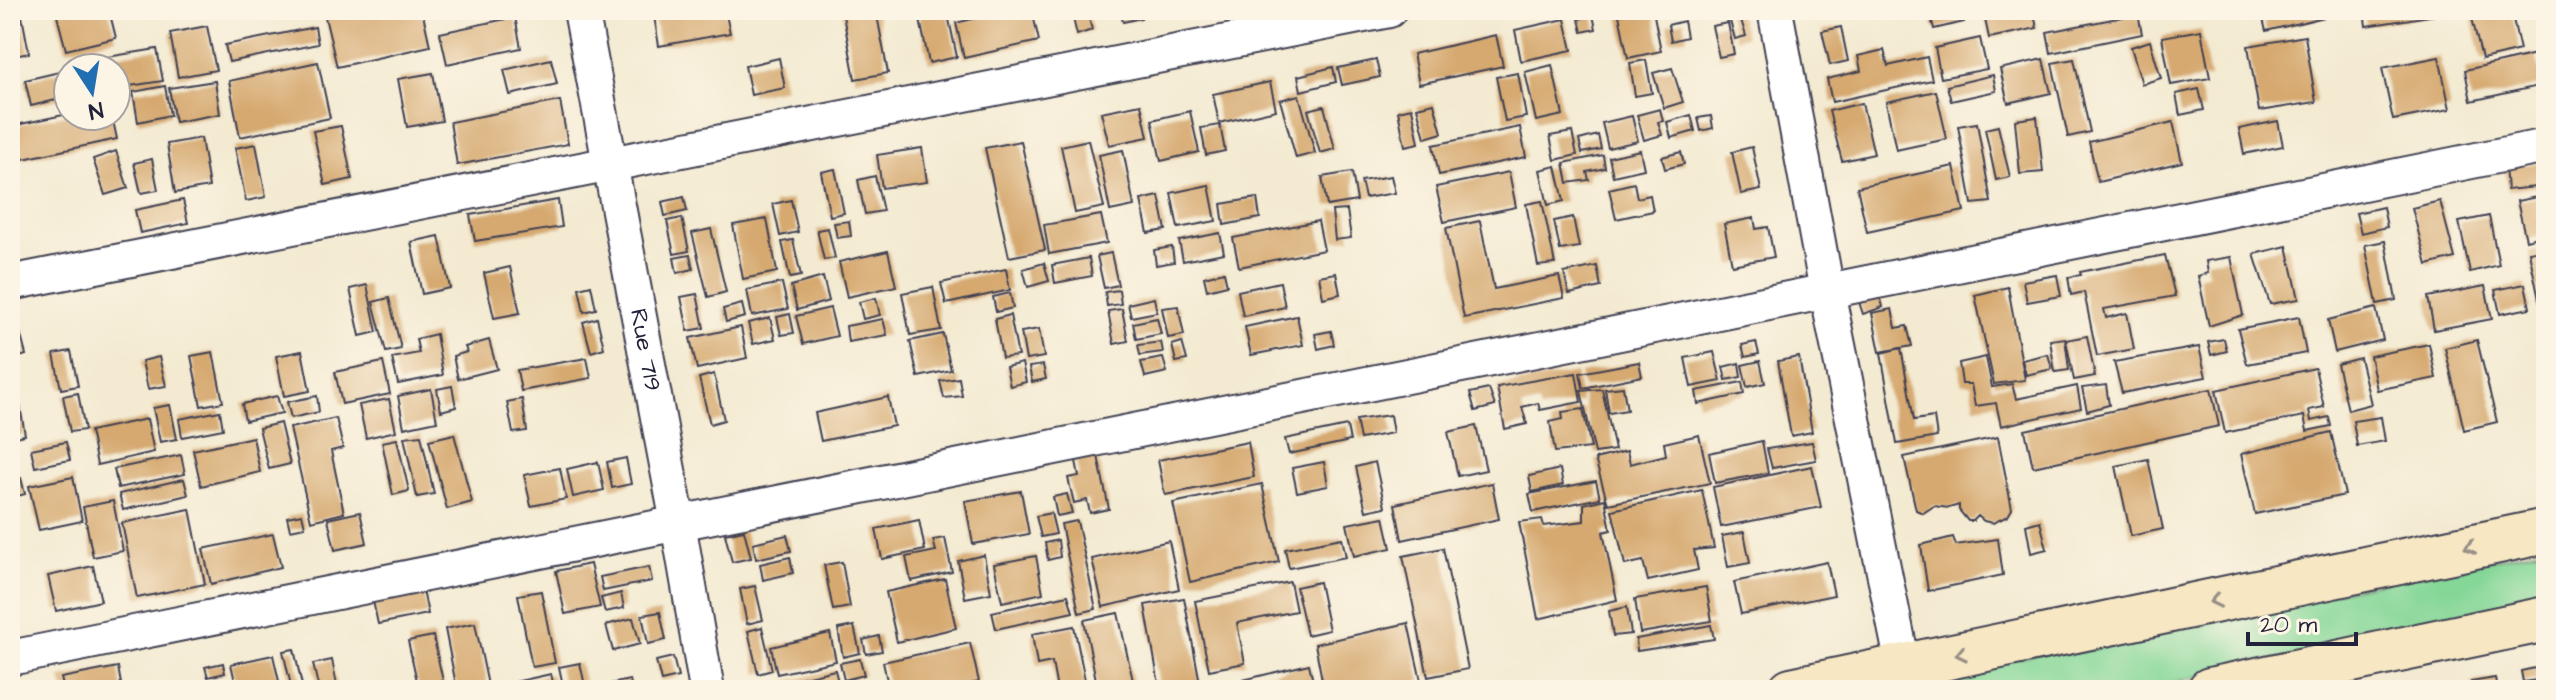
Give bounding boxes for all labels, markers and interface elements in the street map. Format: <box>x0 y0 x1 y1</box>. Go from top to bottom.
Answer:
north arrow <box>52 52 132 132</box>
text: N <box>86 94 106 127</box>
street label: Rue 719 <box>621 306 670 394</box>
one-way arrow <box>2463 538 2477 555</box>
one-way arrow <box>2209 592 2223 609</box>
scale bar <box>2248 596 2356 646</box>
text: 20 m <box>2260 608 2317 642</box>
one-way arrow <box>1955 645 1968 662</box>

